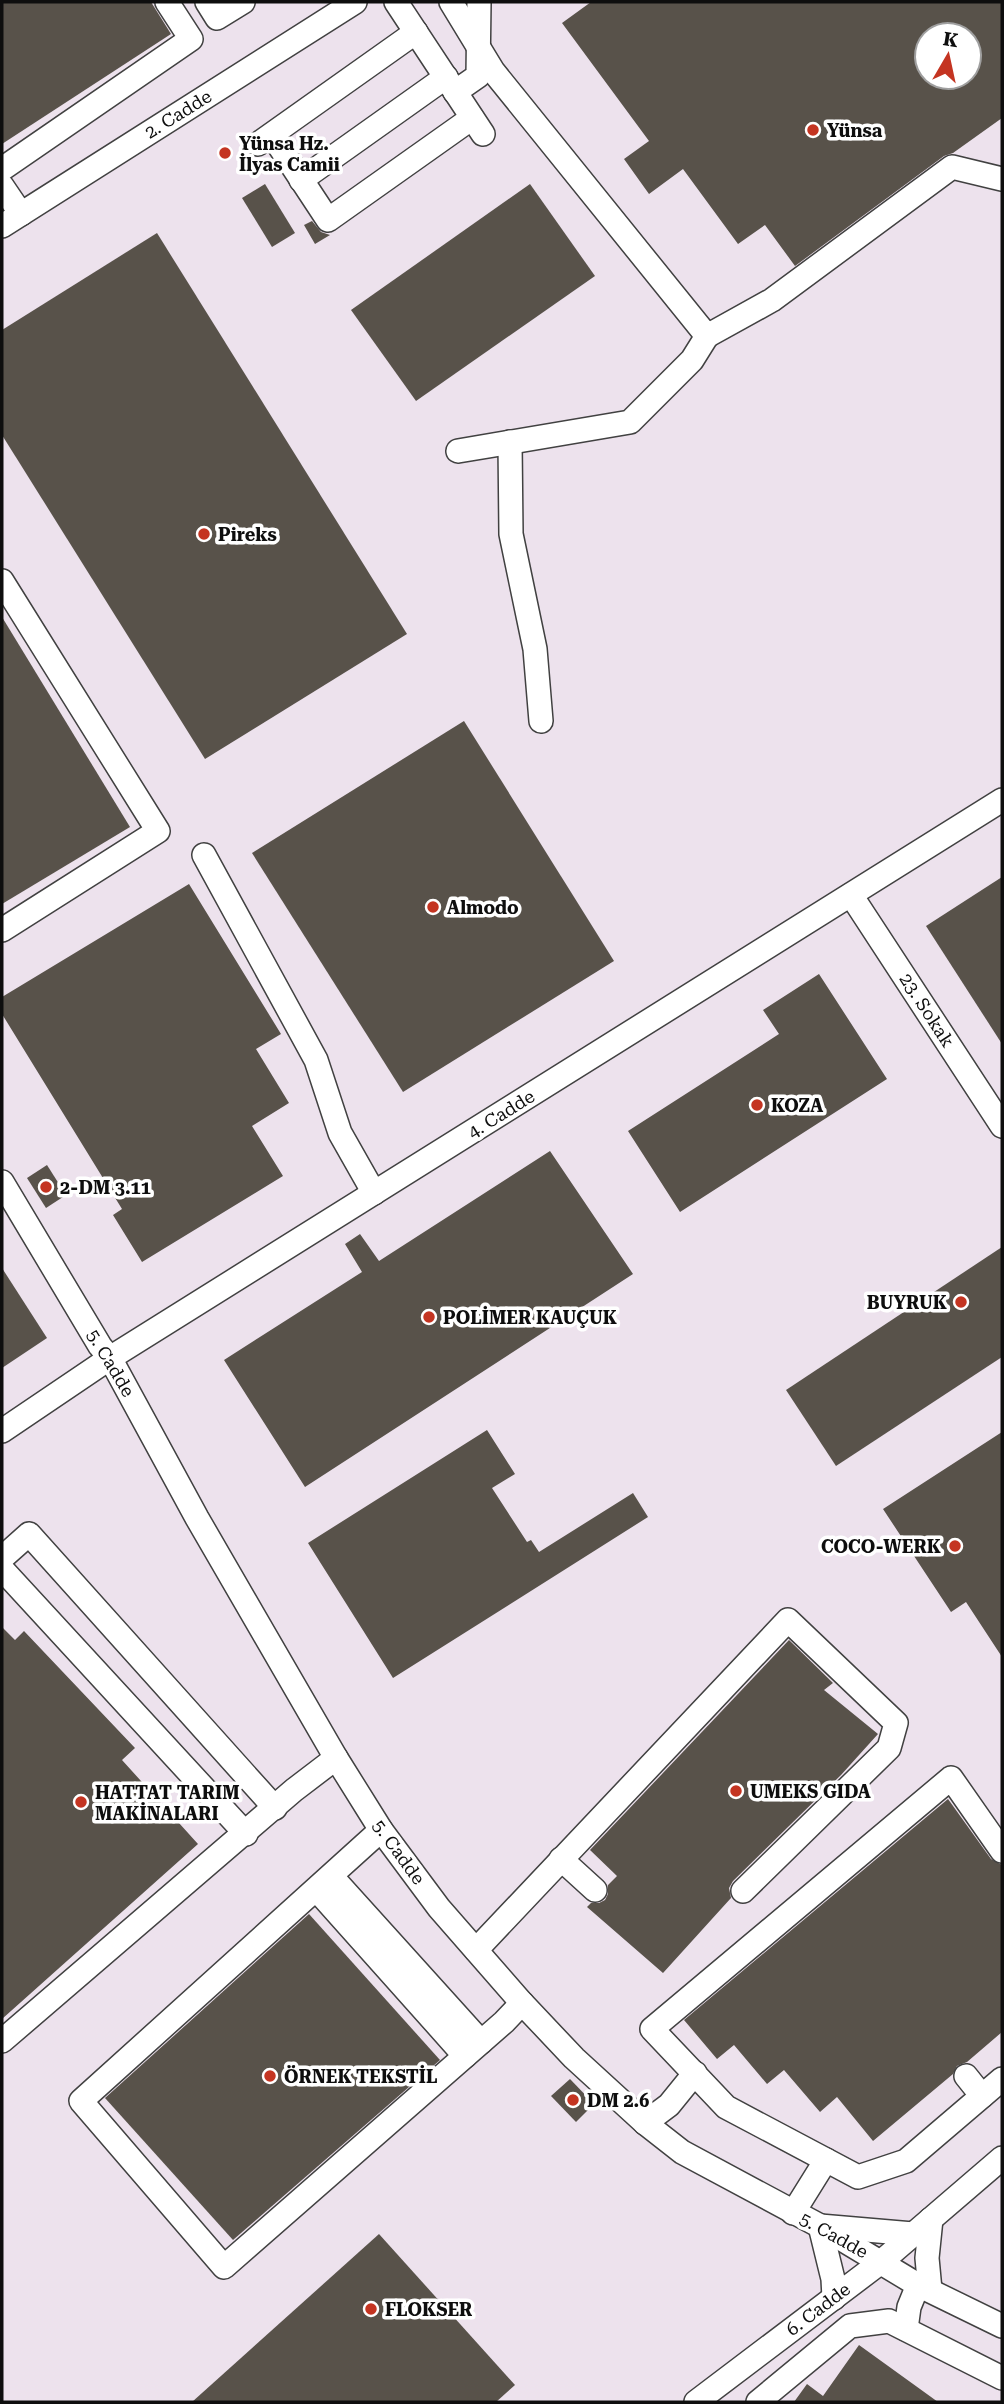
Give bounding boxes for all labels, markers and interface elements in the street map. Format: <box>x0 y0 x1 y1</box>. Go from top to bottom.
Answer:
north arrow <box>913 21 983 91</box>
text: K <box>941 27 960 52</box>
street label: 2. Cadde <box>141 85 215 143</box>
place label: Yünsa <box>827 120 883 141</box>
marker: Yünsa <box>805 122 821 138</box>
place label: Yünsa Hz. İlyas Camii <box>239 133 340 175</box>
marker: Yünsa Hz. İlyas Camii <box>217 145 233 161</box>
place label: Pireks <box>218 524 277 545</box>
marker: Pireks <box>196 526 212 542</box>
place label: Almodo <box>447 897 519 918</box>
marker: Almodo <box>425 899 441 915</box>
street label: 23. Sokak <box>895 969 959 1051</box>
street label: 4. Cadde <box>464 1085 538 1143</box>
place label: KOZA <box>771 1095 823 1116</box>
marker: KOZA <box>749 1097 765 1113</box>
place label: 2-DM 3.11 <box>60 1177 151 1198</box>
marker: 2-DM 3.11 <box>38 1179 54 1195</box>
place label: BUYRUK <box>867 1292 947 1313</box>
marker: BUYRUK <box>953 1294 969 1310</box>
place label: POLİMER KAUÇUK <box>443 1306 617 1328</box>
marker: POLİMER KAUÇUK <box>421 1309 437 1325</box>
street label: 5. Cadde <box>83 1326 139 1401</box>
place label: COCO-WERK <box>821 1536 941 1557</box>
marker: COCO-WERK <box>947 1538 963 1554</box>
place label: UMEKS GIDA <box>750 1781 871 1802</box>
place label: HATTAT TARIM MAKİNALARI <box>95 1782 240 1824</box>
marker: UMEKS GIDA <box>728 1783 744 1799</box>
marker: HATTAT TARIM MAKİNALARI <box>73 1794 89 1810</box>
street label: 5. Cadde <box>369 1816 430 1888</box>
place label: ÖRNEK TEKSTİL <box>284 2065 437 2087</box>
marker: ÖRNEK TEKSTİL <box>262 2068 278 2084</box>
place label: DM 2.6 <box>587 2090 649 2111</box>
marker: DM 2.6 <box>565 2092 581 2108</box>
street label: 5. Cadde <box>796 2208 872 2262</box>
street label: 6. Cadde <box>782 2278 854 2340</box>
place label: FLOKSER <box>385 2299 473 2320</box>
marker: FLOKSER <box>363 2301 379 2317</box>

